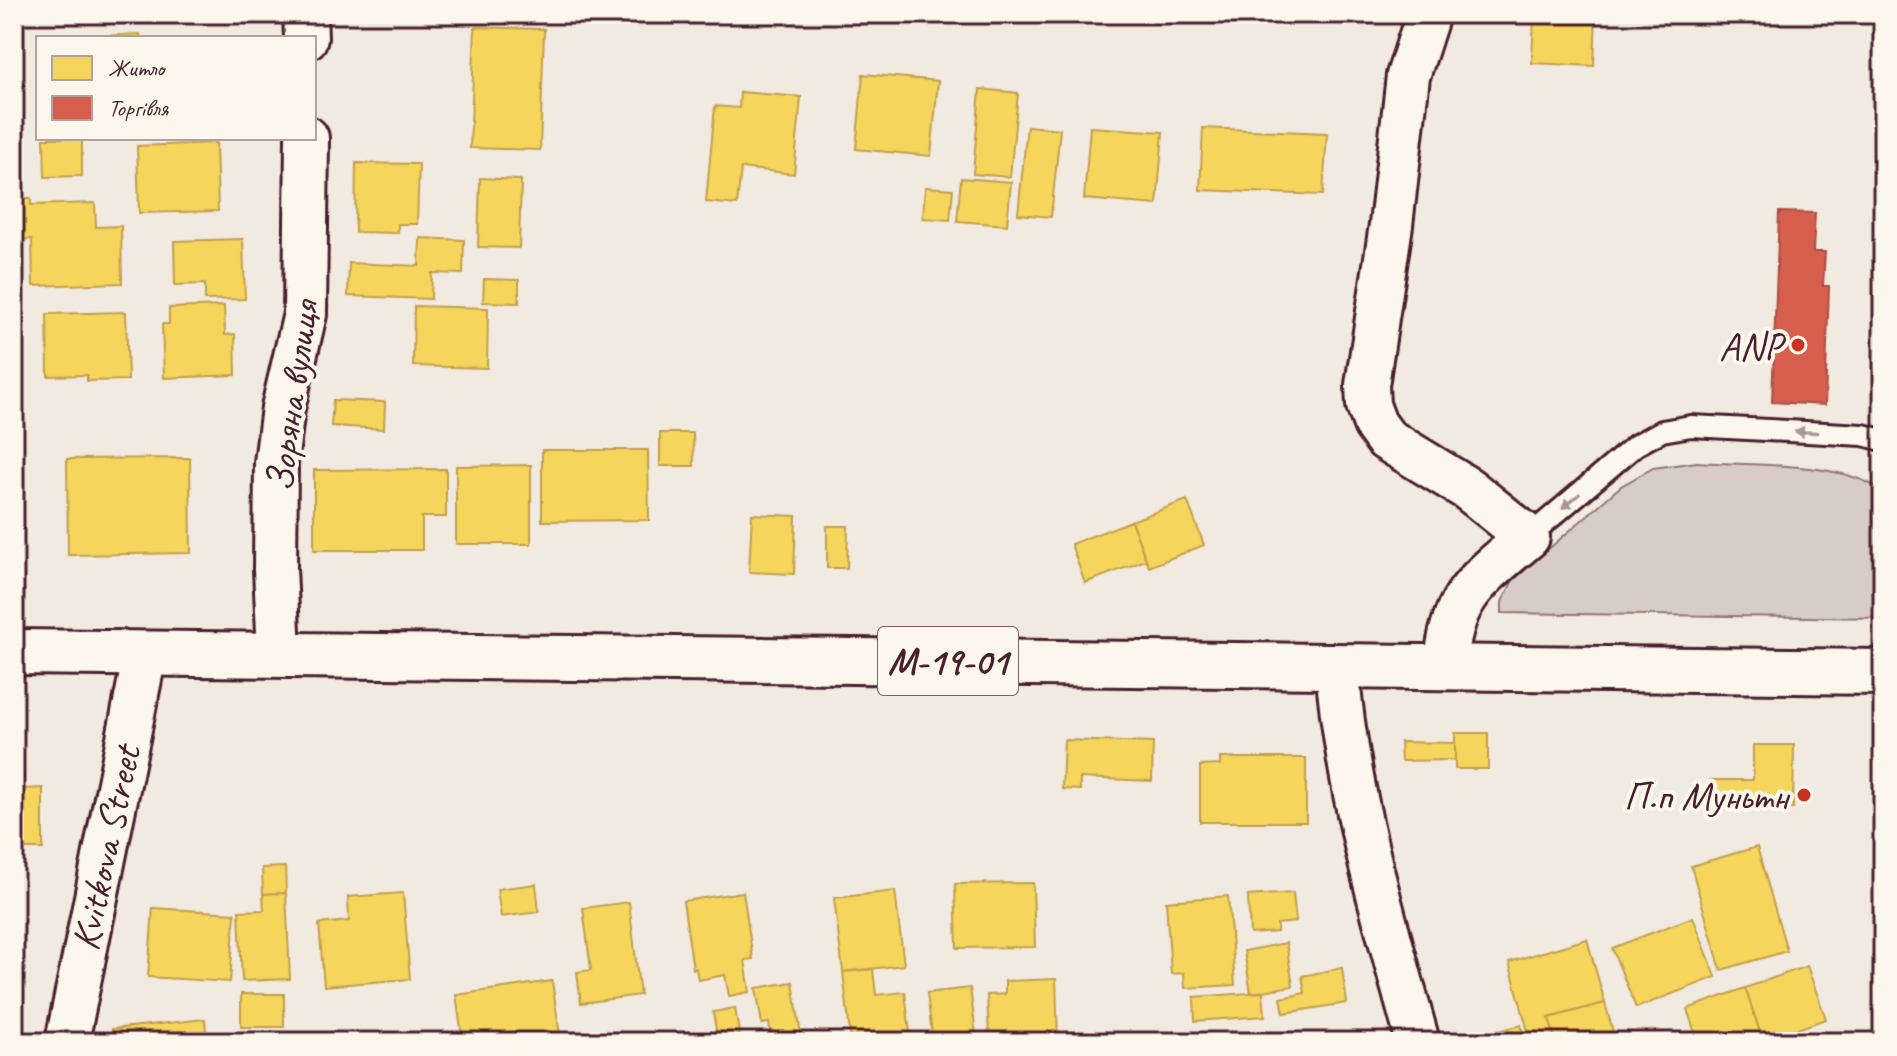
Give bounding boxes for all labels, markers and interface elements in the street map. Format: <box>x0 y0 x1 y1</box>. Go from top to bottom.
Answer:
legend <box>36 36 316 140</box>
text: Житло <box>108 53 167 83</box>
text: Торгівля <box>108 93 169 123</box>
street label: Зоряна вулиця <box>254 294 331 495</box>
place label: ANP <box>1719 321 1786 371</box>
marker: ANP <box>1789 336 1807 354</box>
one-way arrow <box>1793 425 1818 438</box>
one-way arrow <box>1561 492 1581 509</box>
road number: М-19-01 <box>878 627 1018 695</box>
street label: Kvitkova Street <box>60 738 153 955</box>
place label: П.п Муньтн <box>1624 771 1791 821</box>
marker: П.п Муньтн <box>1795 786 1813 804</box>

